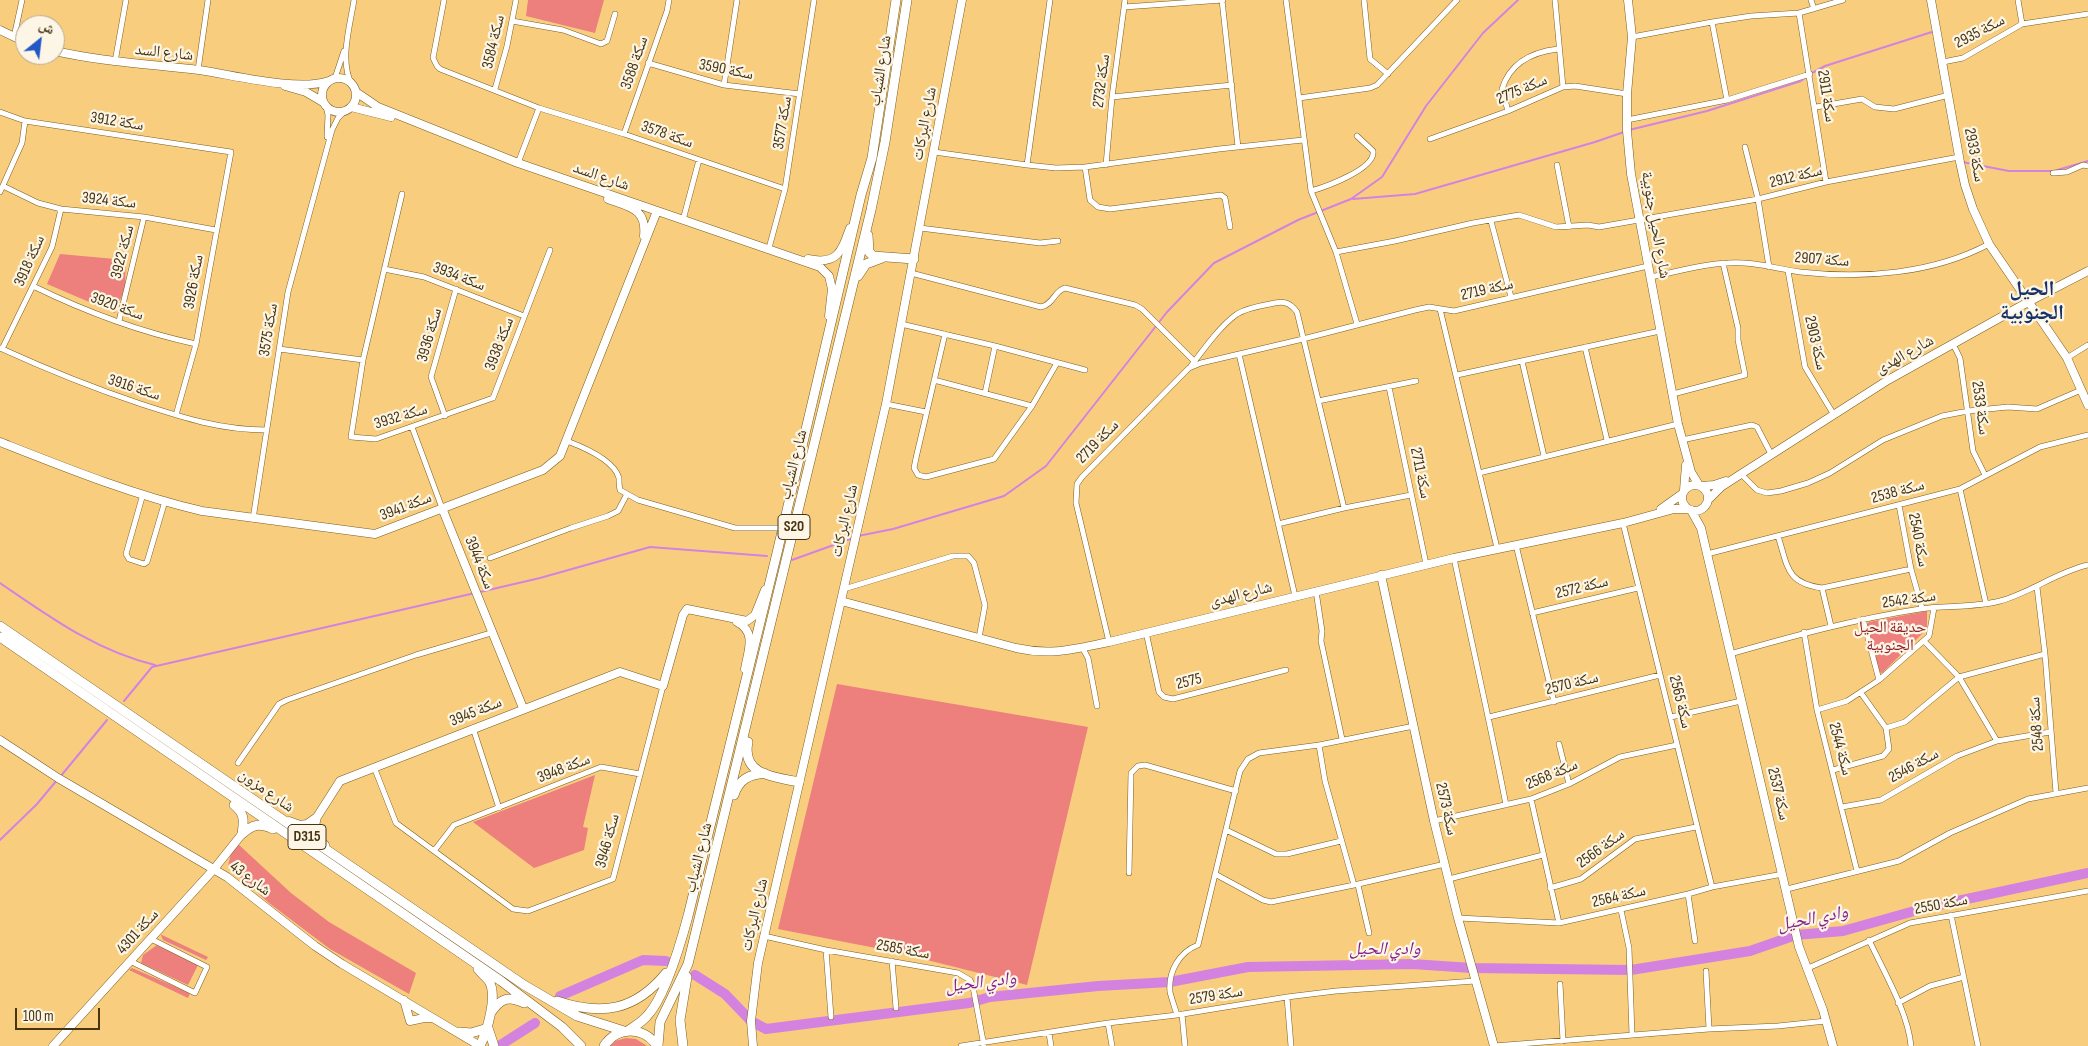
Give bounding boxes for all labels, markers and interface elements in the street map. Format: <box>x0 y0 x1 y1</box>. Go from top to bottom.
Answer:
street label: سكة 2935 <box>1951 11 2009 53</box>
street label: سكة 3584 <box>478 13 510 71</box>
north arrow <box>15 15 65 65</box>
text: ش <box>36 16 58 38</box>
street label: سكة 3588 <box>617 34 653 92</box>
street label: شارع الشباب <box>866 34 896 108</box>
street label: شارع السد <box>134 40 194 66</box>
street label: سكة 2732 <box>1089 53 1115 109</box>
street label: سكة 3590 <box>697 55 755 85</box>
street label: سكة 2911 <box>1812 69 1840 123</box>
street label: سكة 2775 <box>1494 71 1550 109</box>
street label: شارع البركات <box>908 86 942 162</box>
street label: سكة 3577 <box>769 95 797 151</box>
street label: سكة 3912 <box>89 108 145 136</box>
street label: سكة 3578 <box>638 117 696 153</box>
street label: سكة 2933 <box>1959 126 1989 184</box>
street label: شارع السد <box>570 158 632 196</box>
street label: سكة 2912 <box>1768 161 1824 193</box>
street label: شارع الحيل جنوبية <box>1636 170 1674 280</box>
street label: سكة 3924 <box>81 189 137 213</box>
street label: سكة 3922 <box>107 223 139 281</box>
street label: سكة 3918 <box>10 232 50 290</box>
street label: سكة 2907 <box>1794 249 1850 271</box>
street label: سكة 3926 <box>180 253 208 311</box>
street label: سكة 3934 <box>430 258 488 296</box>
street label: سكة 2719 <box>1459 275 1515 305</box>
district label: الحيل الجنوبية <box>2000 277 2064 327</box>
street label: سكة 3920 <box>88 289 146 325</box>
street label: سكة 3575 <box>255 302 283 358</box>
street label: سكة 3936 <box>413 306 447 364</box>
street label: سكة 2903 <box>1799 314 1831 372</box>
street label: سكة 3938 <box>481 315 519 373</box>
street label: شارع الهدى <box>1872 331 1938 379</box>
street label: سكة 3916 <box>105 371 163 405</box>
street label: سكة 2533 <box>1967 380 1993 436</box>
street label: سكة 3932 <box>372 400 430 434</box>
street label: سكة 2719 <box>1073 416 1123 468</box>
street label: شارع الشباب <box>776 428 812 502</box>
street label: سكة 2711 <box>1405 446 1435 500</box>
street label: سكة 2538 <box>1869 476 1927 508</box>
street label: شارع البركات <box>827 483 863 559</box>
street label: سكة 3941 <box>377 488 435 526</box>
street label: سكة 2540 <box>1903 511 1933 569</box>
road number: S20 <box>778 514 810 540</box>
street label: سكة 3944 <box>460 534 498 592</box>
street label: سكة 2572 <box>1554 572 1610 604</box>
street label: شارع الهدى <box>1208 578 1274 612</box>
street label: سكة 2542 <box>1881 587 1937 613</box>
park label: حديقة الحيل الجنوبية <box>1854 618 1926 656</box>
street label: سكة 2570 <box>1543 668 1601 700</box>
street label: 2575 <box>1174 670 1204 694</box>
street label: سكة 2565 <box>1664 673 1696 731</box>
street label: سكة 3945 <box>447 693 505 731</box>
street label: سكة 2548 <box>2026 696 2048 752</box>
street label: سكة 2544 <box>1824 720 1856 778</box>
street label: سكة 2546 <box>1886 744 1942 788</box>
street label: سكة 3948 <box>535 750 593 788</box>
street label: سكة 2568 <box>1523 755 1581 795</box>
street label: شارع مزون <box>234 765 298 817</box>
street label: سكة 2537 <box>1763 766 1793 822</box>
street label: سكة 2573 <box>1431 781 1461 837</box>
street label: سكة 3946 <box>592 812 624 870</box>
street label: شارع الشباب <box>681 821 717 895</box>
road number: D315 <box>288 824 326 850</box>
street label: سكة 2566 <box>1573 825 1629 873</box>
street label: شارع 43 <box>226 857 274 901</box>
street label: شارع البركات <box>737 877 773 953</box>
street label: سكة 2564 <box>1590 882 1648 912</box>
street label: سكة 2550 <box>1913 890 1969 920</box>
water label: وادي الحيل <box>1776 902 1850 936</box>
street label: سكة 4301 <box>113 906 163 958</box>
street label: سكة 2585 <box>875 936 931 964</box>
water label: وادي الحيل <box>1349 938 1421 960</box>
water label: وادي الحيل <box>944 968 1018 998</box>
street label: سكة 2579 <box>1188 982 1244 1010</box>
scale bar <box>18 998 102 1030</box>
text: 100 m <box>23 1007 54 1026</box>

